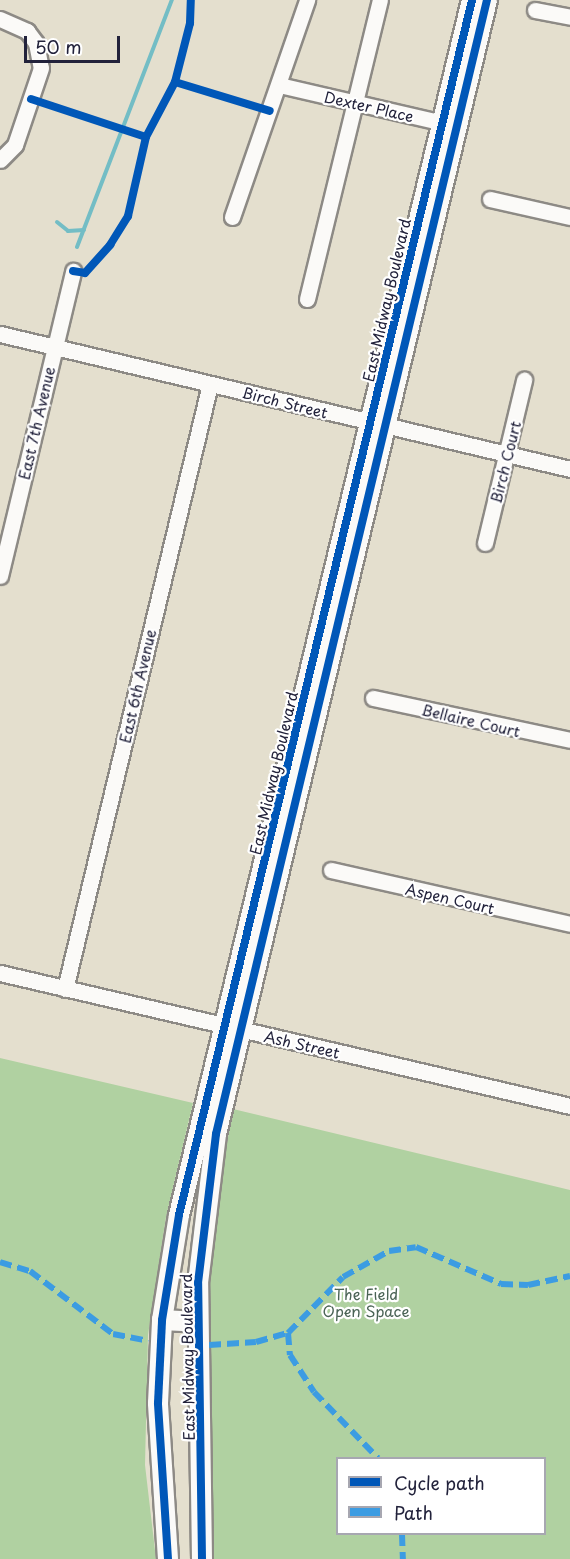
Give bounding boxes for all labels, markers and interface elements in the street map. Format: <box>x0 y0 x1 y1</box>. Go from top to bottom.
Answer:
scale bar <box>27 24 123 62</box>
text: 50 m <box>35 33 82 60</box>
street label: Dexter Place <box>322 87 416 125</box>
street label: East Midway Boulevard <box>358 216 414 384</box>
street label: East 7th Avenue <box>14 365 58 481</box>
street label: Birch Street <box>240 383 330 421</box>
street label: Birch Court <box>486 419 524 505</box>
street label: East 6th Avenue <box>115 626 159 746</box>
street label: East Midway Boulevard <box>245 689 301 857</box>
street label: Bellaire Court <box>420 700 522 740</box>
street label: Aspen Court <box>404 879 496 917</box>
street label: Ash Street <box>262 1027 342 1061</box>
street label: East Midway Boulevard <box>177 1272 197 1442</box>
park label: The Field Open Space <box>323 1284 409 1319</box>
legend <box>336 1457 546 1535</box>
text: Cycle path <box>394 1469 485 1496</box>
text: Path <box>394 1499 433 1526</box>

